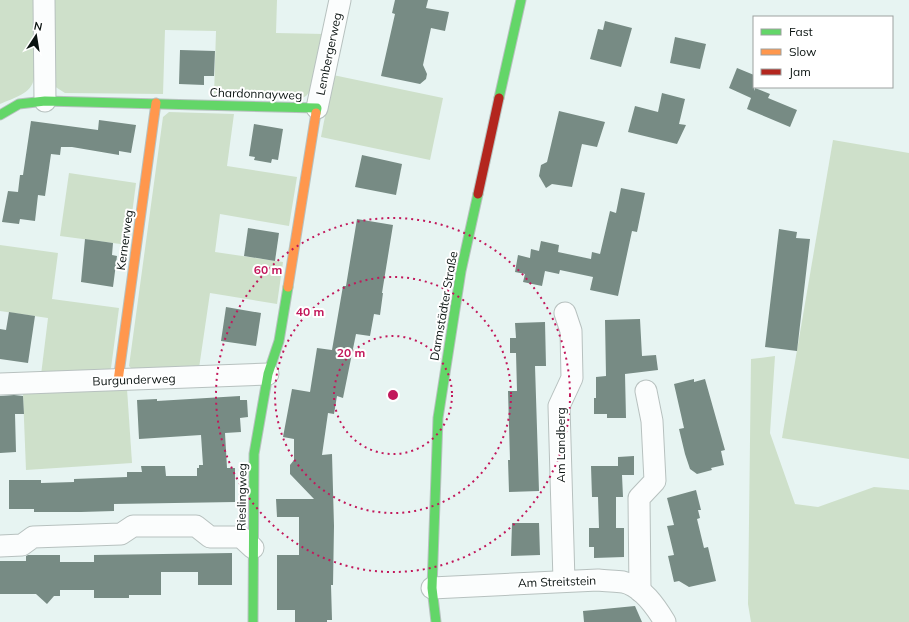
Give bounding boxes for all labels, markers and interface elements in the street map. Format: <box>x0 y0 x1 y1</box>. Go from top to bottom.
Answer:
street label: Lembergerweg <box>312 11 345 97</box>
north arrow <box>16 16 56 56</box>
legend <box>753 16 893 88</box>
text: N <box>33 19 44 34</box>
text: Fast <box>789 24 813 39</box>
text: Slow <box>789 44 817 59</box>
text: Jam <box>789 64 811 79</box>
street label: Chardonnayweg <box>209 84 303 103</box>
street label: Kernerweg <box>113 209 136 271</box>
street label: Darmstädter Straße <box>426 250 461 362</box>
text: 60 m <box>254 262 282 277</box>
text: 40 m <box>296 304 324 319</box>
text: 20 m <box>337 345 365 360</box>
street label: Burgunderweg <box>92 371 176 388</box>
centre of rings <box>386 388 400 402</box>
street label: Am Landberg <box>553 407 568 483</box>
street label: Rieslingweg <box>233 463 250 531</box>
street label: Am Streitstein <box>518 573 596 590</box>

